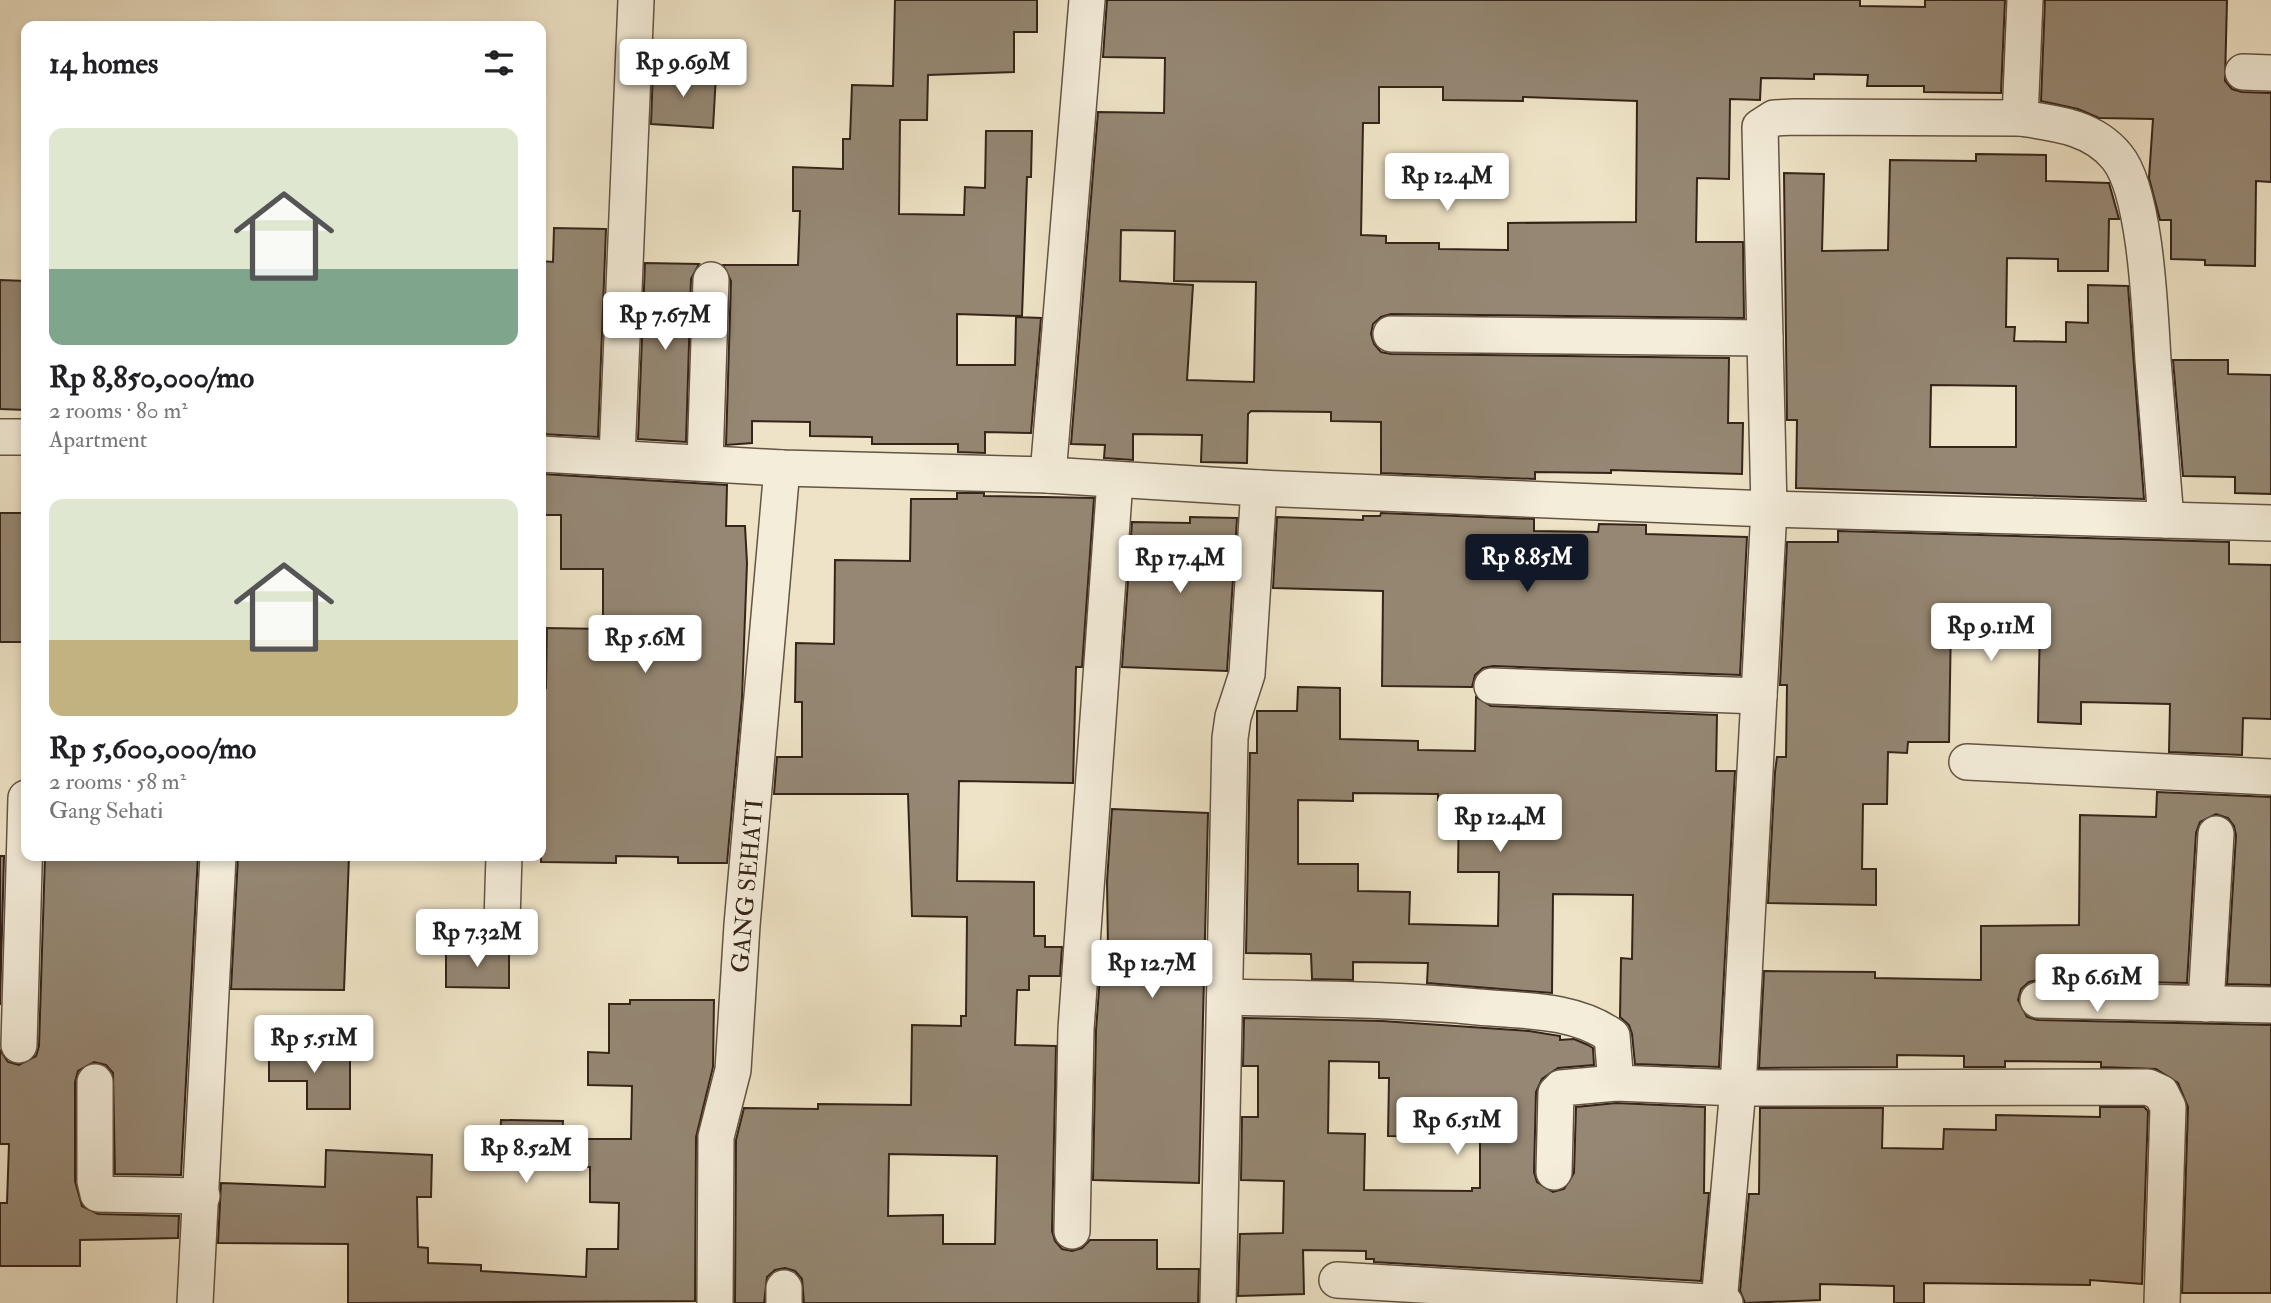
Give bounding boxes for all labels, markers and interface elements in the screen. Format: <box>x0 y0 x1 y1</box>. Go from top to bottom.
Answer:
pin: Rp 9.69M <box>611 40 755 99</box>
icon: filters <box>480 44 518 82</box>
text: 14 homes <box>49 45 158 82</box>
text: Rp 9.69M <box>636 47 730 76</box>
pin: Rp 12.4M <box>1375 154 1519 213</box>
text: Rp 12.4M <box>1401 161 1493 190</box>
icon: home <box>221 173 347 299</box>
pin: Rp 7.67M <box>593 292 737 352</box>
text: Rp 7.67M <box>619 300 711 329</box>
text: Rp 8,850,000/mo <box>49 359 254 396</box>
text: 2 rooms · 80 m² <box>49 396 188 425</box>
text: Apartment <box>49 425 147 454</box>
pin: Rp 8.85M <box>1455 534 1599 594</box>
pin: Rp 17.4M <box>1108 536 1252 595</box>
text: Rp 8.85M <box>1481 542 1573 571</box>
text: Rp 17.4M <box>1135 543 1225 572</box>
icon: home <box>221 544 347 670</box>
pin: Rp 9.11M <box>1919 604 2063 663</box>
text: Rp 9.11M <box>1947 611 2035 640</box>
pin: Rp 5.6M <box>580 616 710 675</box>
text: Rp 5.6M <box>605 623 685 652</box>
text: Rp 5,600,000/mo <box>49 730 256 767</box>
text: 2 rooms · 58 m² <box>49 767 186 796</box>
pin: Rp 12.4M <box>1428 794 1572 854</box>
text: Gang Sehati <box>49 796 163 825</box>
street label: GANG SEHATI <box>724 798 771 974</box>
text: Rp 12.4M <box>1454 802 1546 831</box>
pin: Rp 7.32M <box>405 909 549 969</box>
text: Rp 7.32M <box>432 917 522 946</box>
pin: Rp 12.7M <box>1080 940 1224 1000</box>
text: Rp 12.7M <box>1107 948 1197 977</box>
pin: Rp 6.61M <box>2025 954 2169 1014</box>
text: Rp 6.61M <box>2052 962 2142 991</box>
pin: Rp 5.51M <box>242 1016 386 1075</box>
text: Rp 5.51M <box>270 1023 358 1052</box>
pin: Rp 6.51M <box>1385 1098 1529 1157</box>
text: Rp 6.51M <box>1412 1105 1502 1134</box>
pin: Rp 8.52M <box>454 1126 598 1185</box>
text: Rp 8.52M <box>480 1133 572 1162</box>

